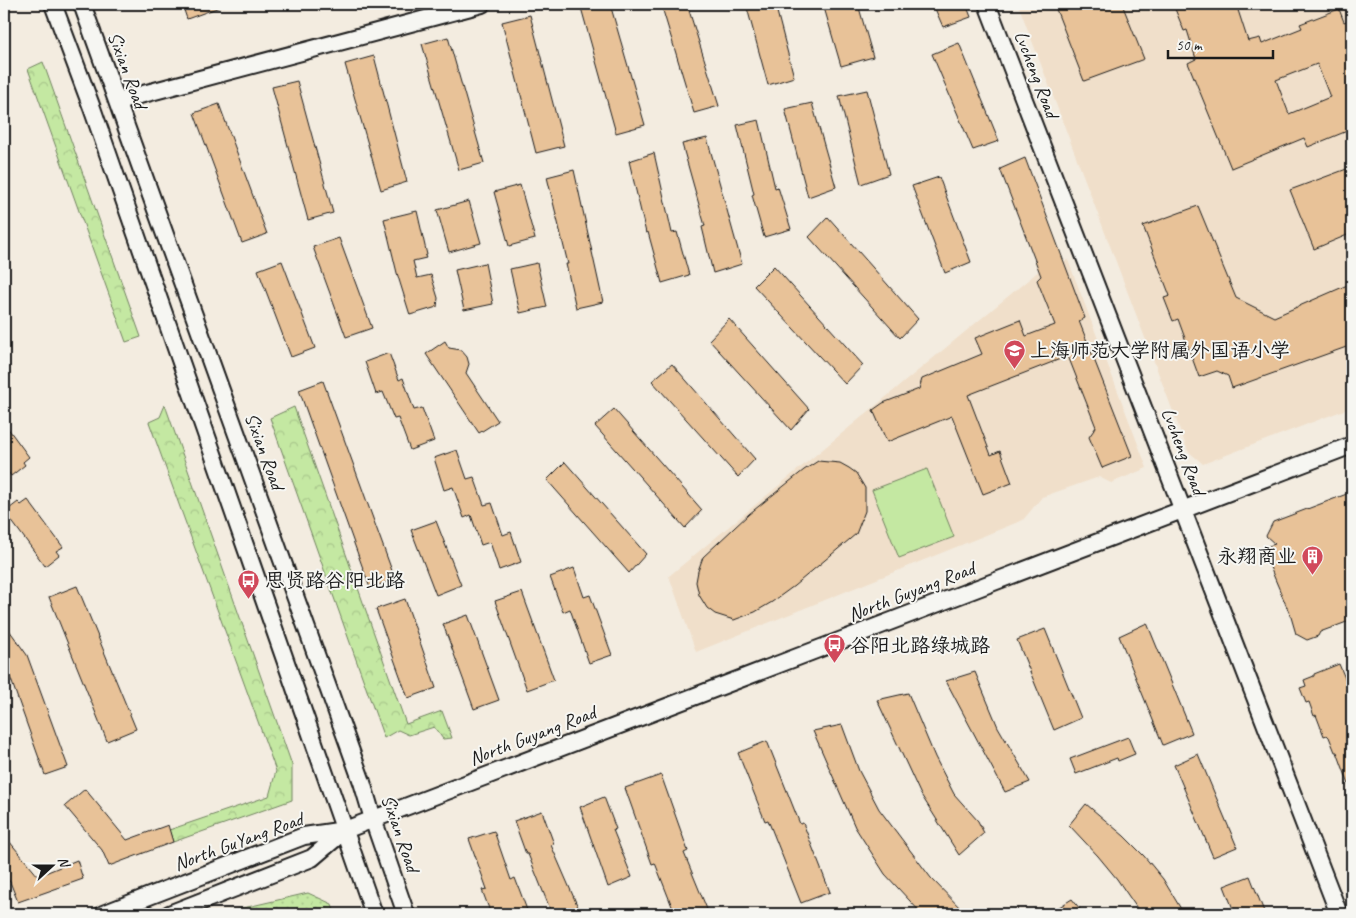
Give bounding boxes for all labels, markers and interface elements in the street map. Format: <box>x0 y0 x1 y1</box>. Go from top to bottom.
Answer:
street label: Lvcheng Road <box>1009 27 1066 124</box>
street label: Sixian Road <box>102 28 154 115</box>
scale bar <box>1168 28 1274 60</box>
text: 50 m <box>1176 36 1203 55</box>
school or university icon: 上海师范大学附属外国语小学 <box>1002 338 1026 369</box>
place label: 上海师范大学附属外国语小学 <box>1030 338 1290 363</box>
street label: Lvcheng Road <box>1156 404 1213 501</box>
street label: Sixian Road <box>239 409 291 496</box>
place label: 永翔商业 <box>1217 544 1297 569</box>
building icon: 永翔商业 <box>1301 544 1325 575</box>
street label: North Guyang Road <box>844 555 981 627</box>
bus stop icon: 思贤路谷阳北路 <box>237 568 261 599</box>
place label: 思贤路谷阳北路 <box>265 568 406 593</box>
bus stop icon: 谷阳北路绿城路 <box>822 633 846 664</box>
place label: 谷阳北路绿城路 <box>850 633 991 658</box>
street label: North Guyang Road <box>465 699 602 771</box>
street label: Sixian Road <box>376 791 426 878</box>
street label: North GuYang Road <box>170 805 309 876</box>
north arrow <box>28 840 78 890</box>
text: N <box>54 854 74 871</box>

